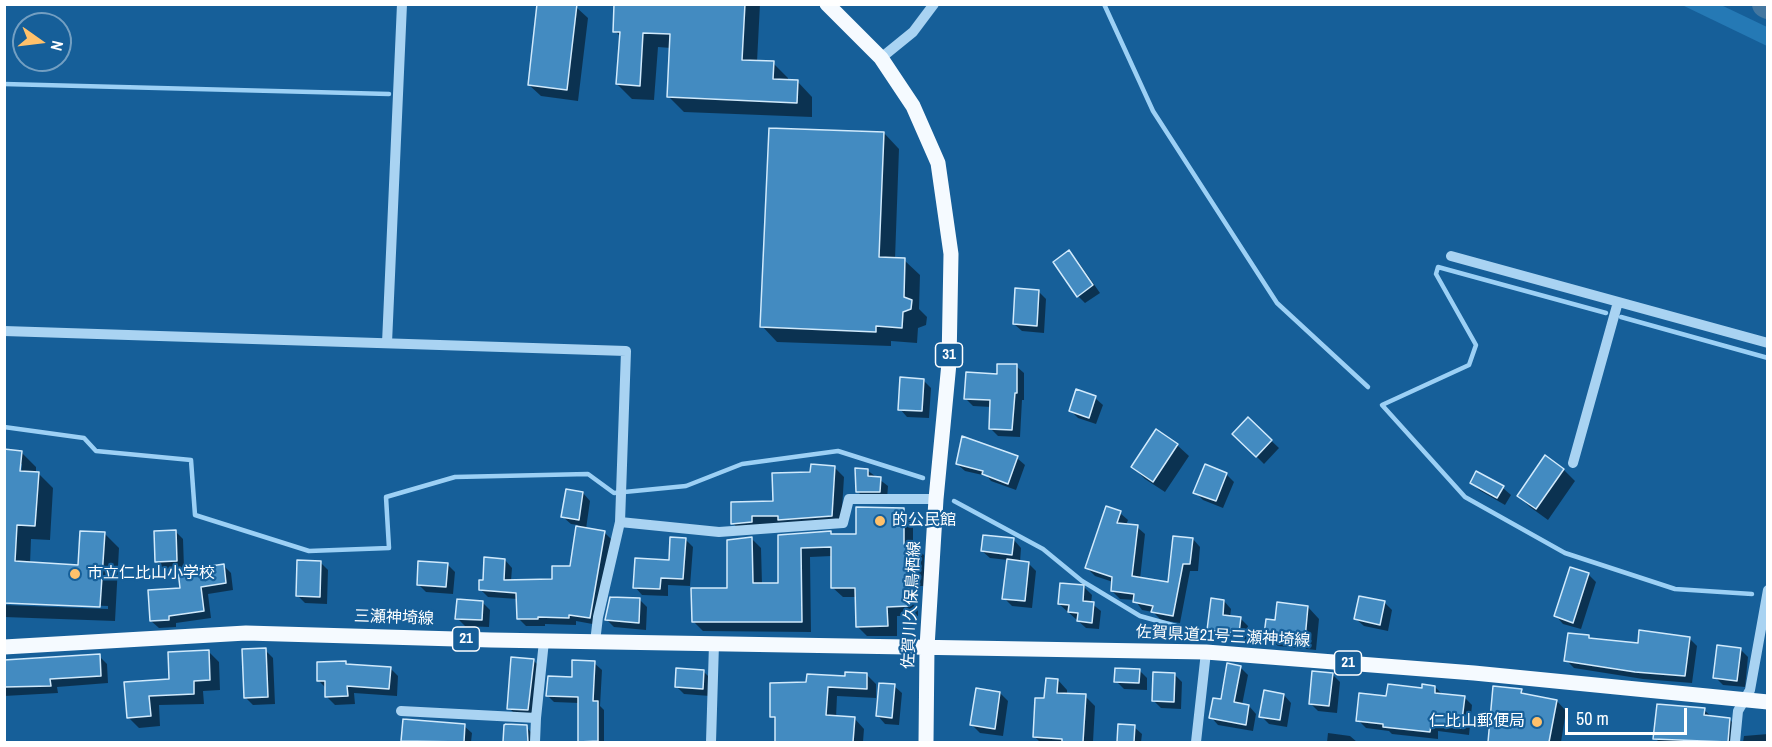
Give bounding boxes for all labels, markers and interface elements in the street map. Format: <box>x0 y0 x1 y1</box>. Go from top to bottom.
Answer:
north arrow <box>12 12 72 72</box>
text: N <box>46 39 69 53</box>
road number: 31 <box>936 343 962 367</box>
place label: 的公民館 <box>892 511 956 531</box>
marker: 的公民館 <box>873 514 887 528</box>
street label: 佐賀川久保鳥栖線 <box>899 541 925 669</box>
place label: 市立仁比山小学校 <box>87 564 215 584</box>
marker: 市立仁比山小学校 <box>68 567 82 581</box>
street label: 三瀬神埼線 <box>354 607 434 629</box>
street label: 佐賀県道21号三瀬神埼線 <box>1135 623 1311 651</box>
road number: 21 <box>452 627 480 651</box>
road number: 21 <box>1334 651 1362 675</box>
scale bar <box>1568 696 1690 734</box>
text: 50 m <box>1576 706 1609 731</box>
place label: 仁比山郵便局 <box>1429 712 1525 732</box>
marker: 仁比山郵便局 <box>1530 715 1544 729</box>

